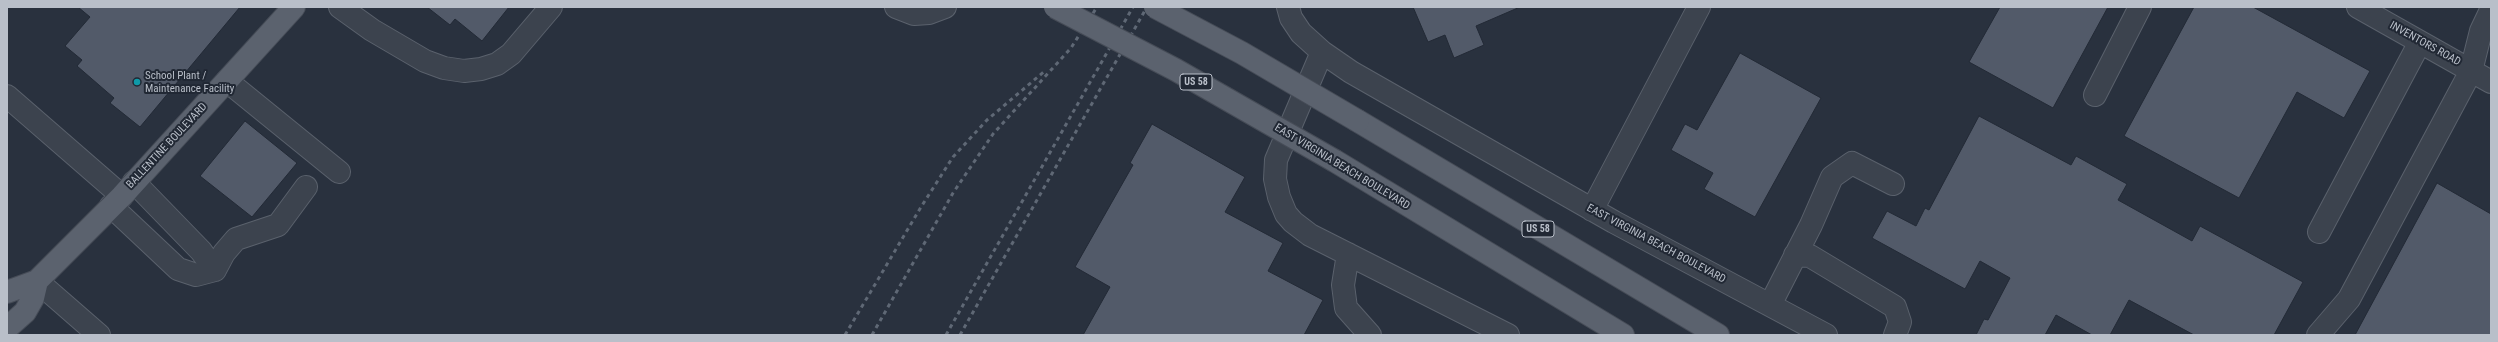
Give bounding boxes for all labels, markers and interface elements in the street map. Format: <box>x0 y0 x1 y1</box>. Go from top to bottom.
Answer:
street label: INVENTORS ROAD <box>2387 19 2463 69</box>
place label: School Plant / Maintenance Facility <box>145 69 234 95</box>
road number: US 58 <box>1180 74 1212 90</box>
marker: School Plant / Maintenance Facility <box>132 77 142 87</box>
street label: BALLENTINE BOULEVARD <box>124 101 210 191</box>
street label: EAST VIRGINIA BEACH BOULEVARD <box>1272 121 1412 213</box>
street label: EAST VIRGINIA BEACH BOULEVARD <box>1584 202 1728 286</box>
road number: US 58 <box>1522 221 1554 237</box>

